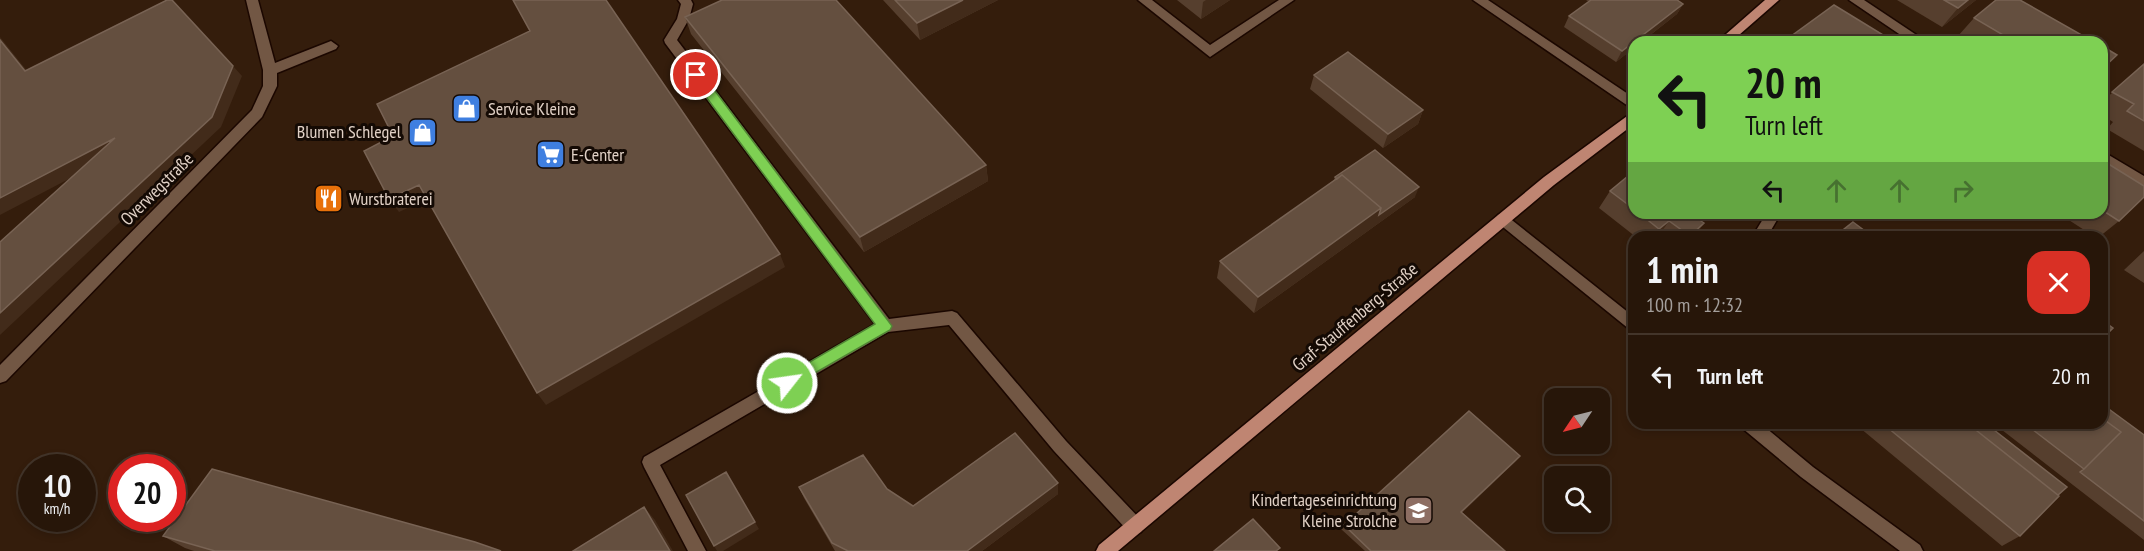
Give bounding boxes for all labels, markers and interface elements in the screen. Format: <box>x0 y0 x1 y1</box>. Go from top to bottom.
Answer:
pin <box>670 49 721 100</box>
text: 20 m <box>1745 55 1822 110</box>
icon: arrive <box>679 58 712 91</box>
icon: left <box>1646 60 1724 138</box>
shop icon: Service Kleine <box>451 93 483 125</box>
place label: Service Kleine <box>488 97 576 120</box>
text: Turn left <box>1745 108 1823 142</box>
shop icon: Blumen Schlegel <box>406 116 438 148</box>
place label: Blumen Schlegel <box>297 120 402 143</box>
supermarket icon: E-Center <box>534 139 566 171</box>
place label: E-Center <box>571 143 624 166</box>
street label: Overwegstraße <box>115 147 198 230</box>
icon: left <box>1757 174 1790 207</box>
icon: ahead <box>1820 174 1853 207</box>
icon: ahead <box>1883 174 1916 207</box>
icon: right <box>1946 174 1979 207</box>
restaurant icon: Wurstbraterei <box>312 183 344 215</box>
place label: Wurstbraterei <box>349 187 433 210</box>
text: 1 min <box>1646 246 1719 293</box>
button: close <box>2027 251 2090 314</box>
street label: Graf-Stauffenberg-Straße <box>1287 257 1422 376</box>
text: 100 m · 12:32 <box>1646 292 1743 318</box>
position arrow <box>755 351 819 415</box>
icon: left <box>1646 360 1679 393</box>
text: Turn left <box>1697 362 1763 390</box>
text: 20 m <box>2051 362 2090 390</box>
north arrow <box>1544 388 1610 454</box>
map controls <box>1544 388 1610 532</box>
speed limit sign: 20 <box>108 454 186 532</box>
text: 10 <box>43 466 71 505</box>
button: search <box>1544 466 1610 532</box>
place label: Kindertageseinrichtung Kleine Strolche <box>1251 488 1397 532</box>
school or university icon: Kindertageseinrichtung Kleine Strolche <box>1402 494 1434 526</box>
text: km/h <box>44 499 70 518</box>

